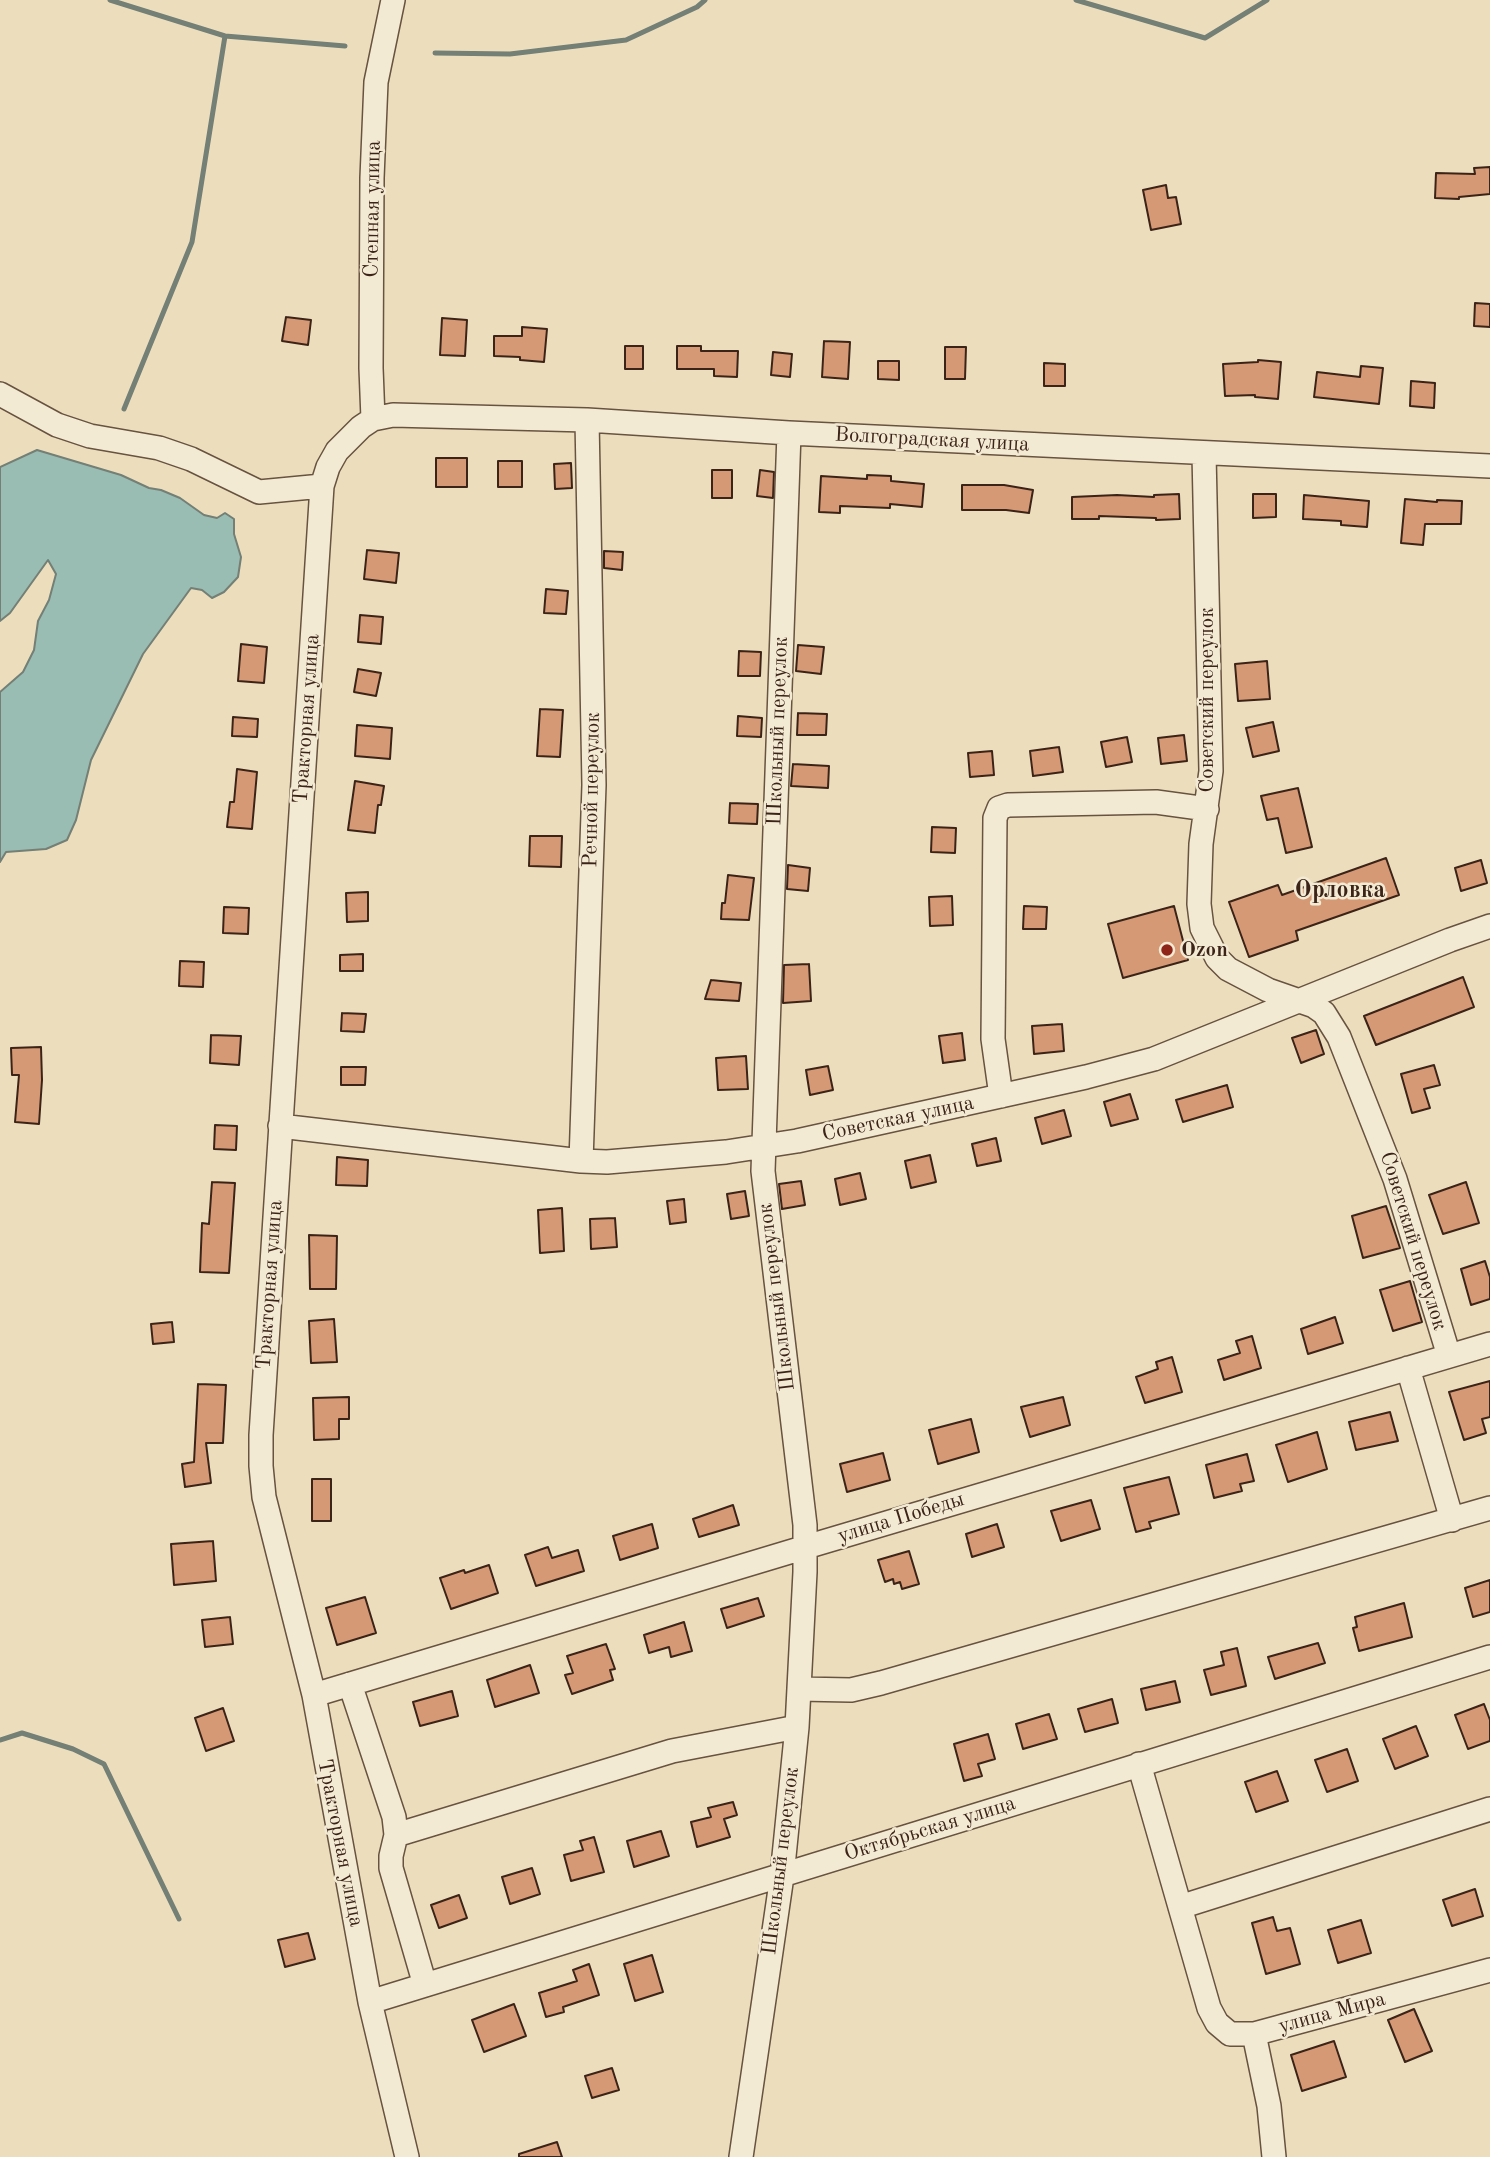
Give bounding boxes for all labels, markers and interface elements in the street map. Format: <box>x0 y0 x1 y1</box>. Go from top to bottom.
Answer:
street label: Степная улица <box>359 140 387 278</box>
street label: Волгоградская улица <box>834 422 1030 458</box>
street label: Советский переулок <box>1194 607 1220 793</box>
street label: Тракторная улица <box>288 633 326 805</box>
street label: Школьный переулок <box>762 636 794 826</box>
street label: Речной переулок <box>578 712 606 868</box>
district label: Орловка <box>1295 877 1385 905</box>
place label: Ozon <box>1181 937 1228 963</box>
marker: Ozon <box>1159 942 1175 958</box>
street label: Советская улица <box>820 1091 976 1147</box>
street label: Советский переулок <box>1374 1149 1452 1333</box>
street label: Тракторная улица <box>251 1199 289 1371</box>
street label: Школьный переулок <box>753 1202 801 1392</box>
street label: улица Победы <box>835 1487 967 1549</box>
street label: Тракторная улица <box>311 1757 369 1929</box>
street label: Школьный переулок <box>757 1766 805 1956</box>
street label: Октябрьская улица <box>841 1791 1019 1867</box>
street label: улица Мира <box>1276 1987 1388 2039</box>

